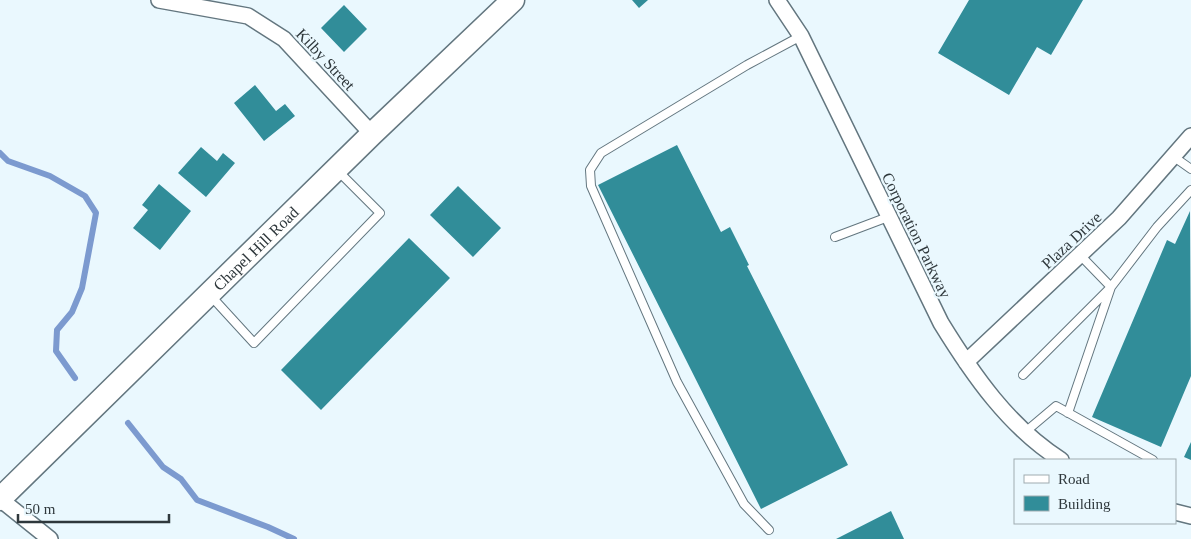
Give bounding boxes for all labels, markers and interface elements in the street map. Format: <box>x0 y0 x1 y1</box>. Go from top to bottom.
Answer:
street label: Kilby Street <box>292 25 359 95</box>
street label: Corporation Parkway <box>878 170 954 301</box>
street label: Chapel Hill Road <box>210 203 302 294</box>
street label: Plaza Drive <box>1038 209 1105 272</box>
legend <box>1014 459 1176 524</box>
text: Road <box>1058 471 1090 487</box>
scale bar <box>18 492 169 524</box>
text: Building <box>1058 496 1111 512</box>
text: 50 m <box>25 501 56 517</box>

